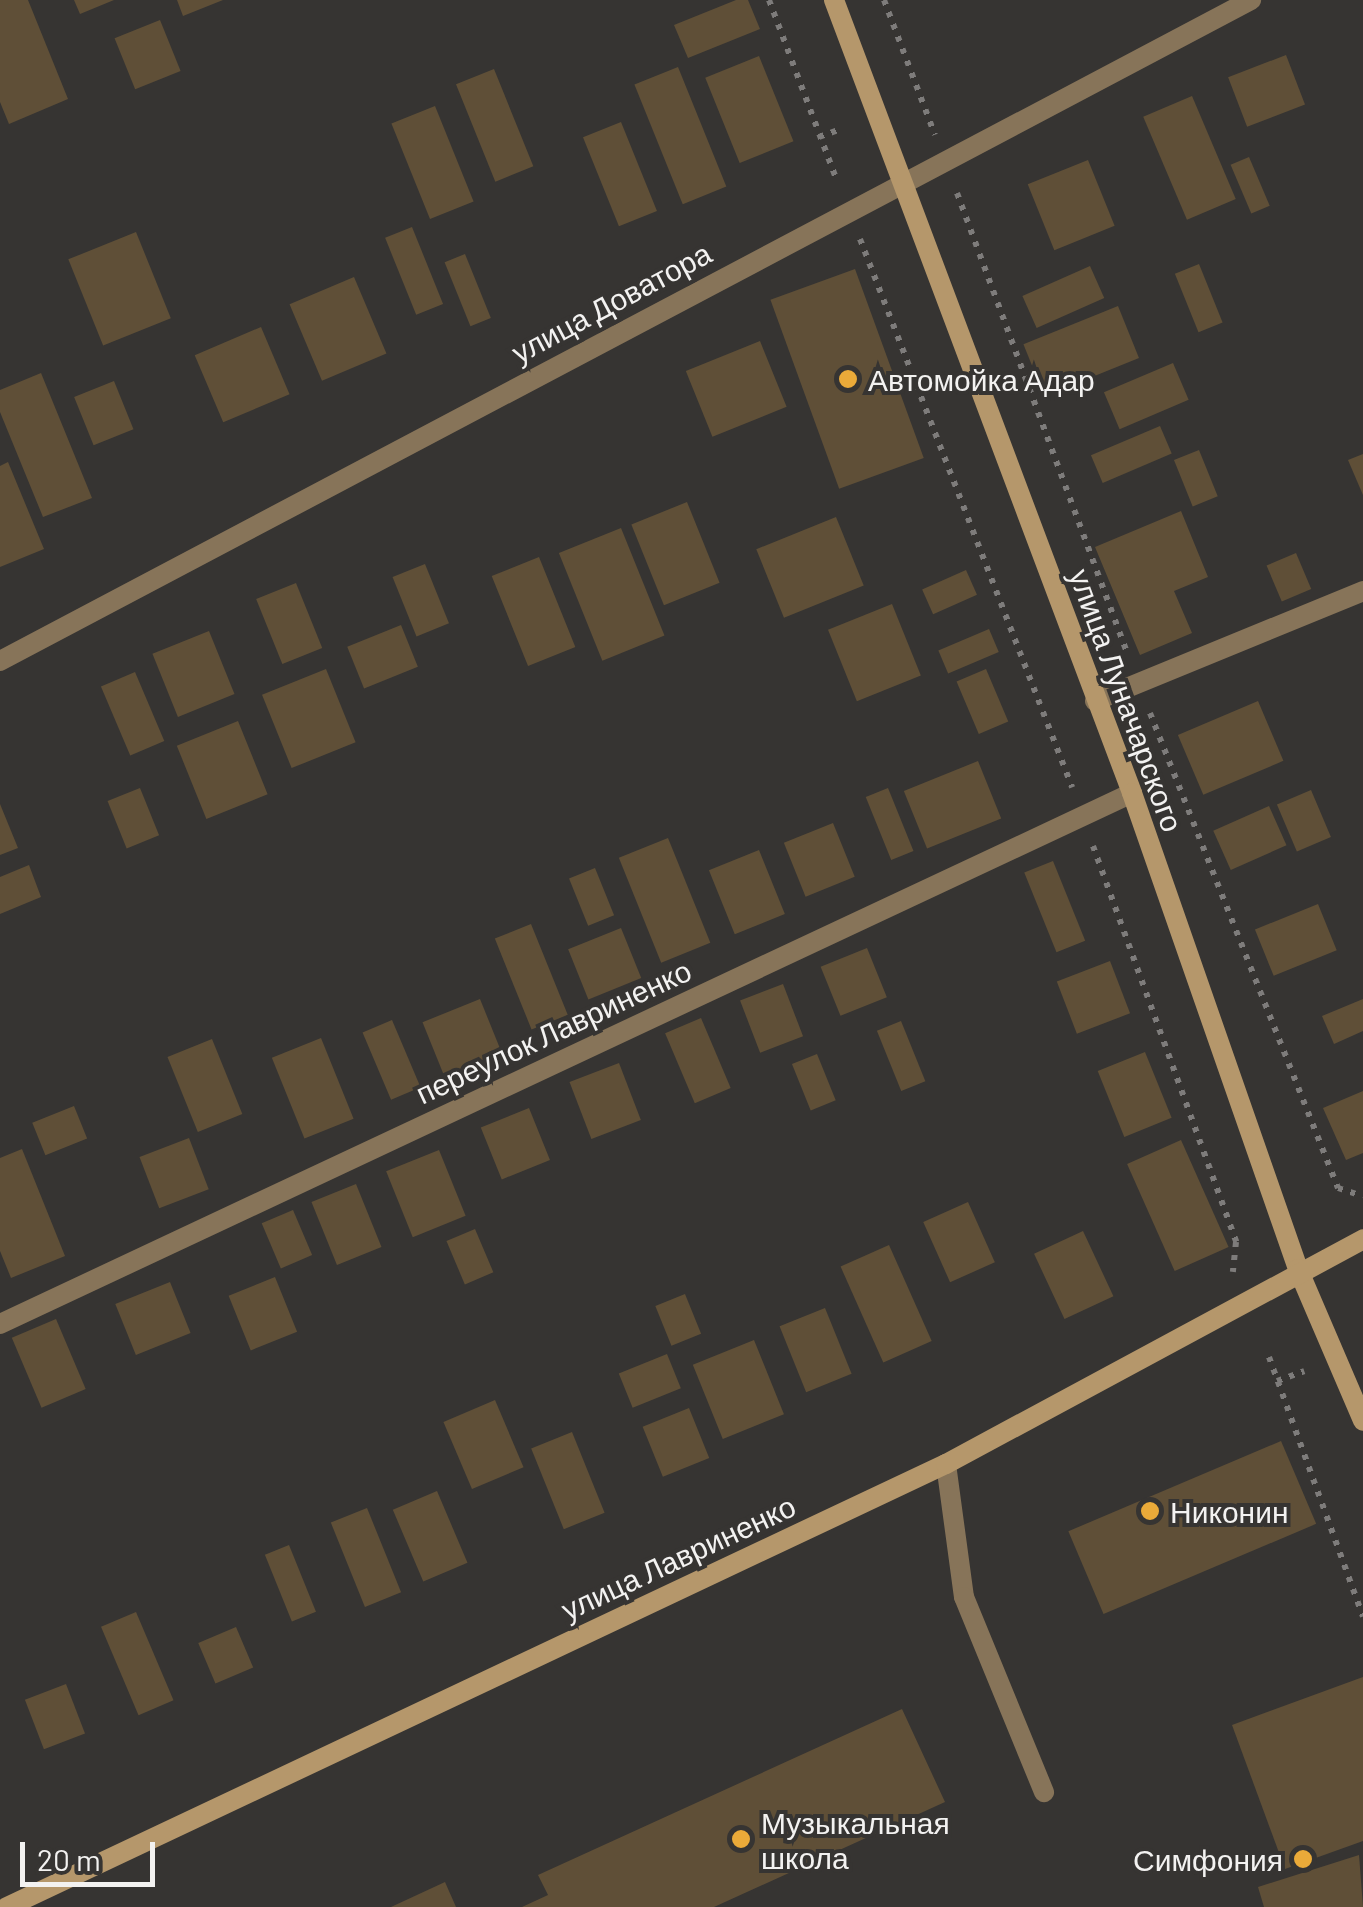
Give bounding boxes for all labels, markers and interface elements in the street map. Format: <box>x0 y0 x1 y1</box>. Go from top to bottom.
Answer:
street label: улица Доватора <box>505 234 717 370</box>
place label: Автомойка Адар <box>868 361 1095 397</box>
marker: Автомойка Адар <box>837 368 859 390</box>
street label: улица Луначарского <box>1063 564 1191 836</box>
street label: переулок Лавриненко <box>410 951 696 1111</box>
street label: улица Лавриненко <box>555 1487 801 1627</box>
place label: Никонин <box>1170 1493 1288 1529</box>
marker: Никонин <box>1139 1500 1161 1522</box>
place label: Музыкальная школа <box>761 1804 950 1874</box>
scale bar <box>25 1822 160 1884</box>
marker: Музыкальная школа <box>730 1828 752 1850</box>
text: 20 m <box>37 1841 101 1877</box>
place label: Симфония <box>1133 1841 1283 1877</box>
marker: Симфония <box>1292 1848 1314 1870</box>

